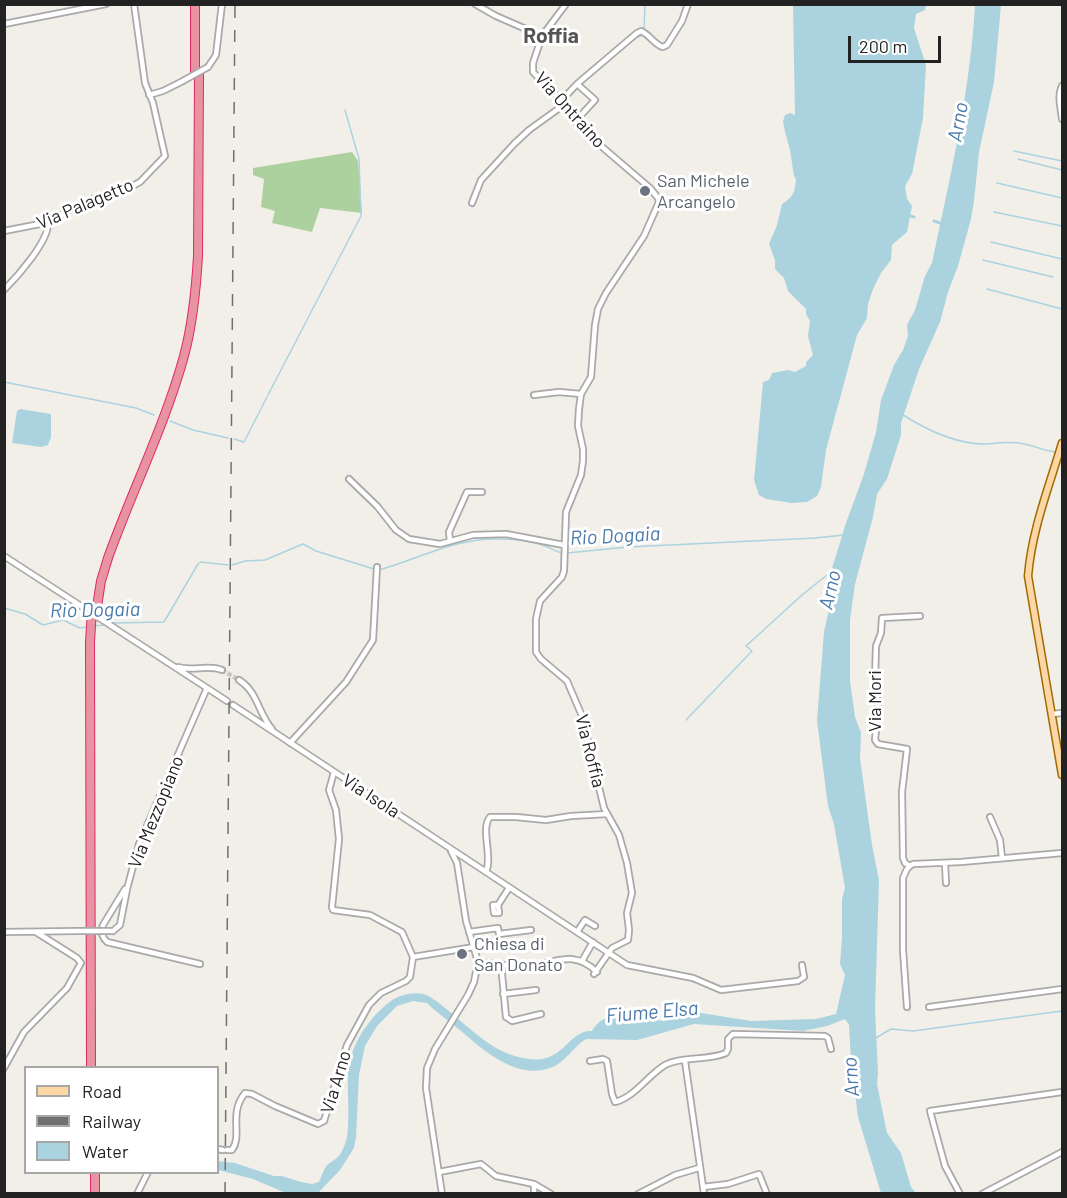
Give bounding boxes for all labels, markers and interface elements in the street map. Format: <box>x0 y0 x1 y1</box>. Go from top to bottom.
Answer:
district label: Roffia <box>523 23 579 49</box>
scale bar <box>851 24 944 62</box>
text: 200 m <box>859 35 907 57</box>
street label: Via Ontraino <box>530 67 610 153</box>
water label: Arno <box>943 100 973 144</box>
place label: San Michele Arcangelo <box>657 170 750 213</box>
street label: Via Palagetto <box>33 174 137 234</box>
marker: San Michele Arcangelo <box>638 184 652 198</box>
water label: Rio Dogaia <box>569 522 661 550</box>
water label: Arno <box>814 568 846 612</box>
water label: Rio Dogaia <box>50 597 140 623</box>
street label: Via Mori <box>864 670 886 732</box>
street label: Via Roffia <box>570 712 610 790</box>
street label: Via Mezzopiano <box>124 753 188 871</box>
street label: Via Isola <box>338 769 404 823</box>
place label: Chiesa di San Donato <box>474 933 563 976</box>
marker: Chiesa di San Donato <box>455 947 469 961</box>
water label: Fiume Elsa <box>605 996 699 1028</box>
street label: Via Arno <box>316 1048 356 1116</box>
water label: Arno <box>838 1056 864 1098</box>
legend <box>24 1066 219 1174</box>
text: Road <box>82 1080 122 1102</box>
text: Railway <box>82 1110 141 1132</box>
text: Water <box>82 1140 129 1162</box>

